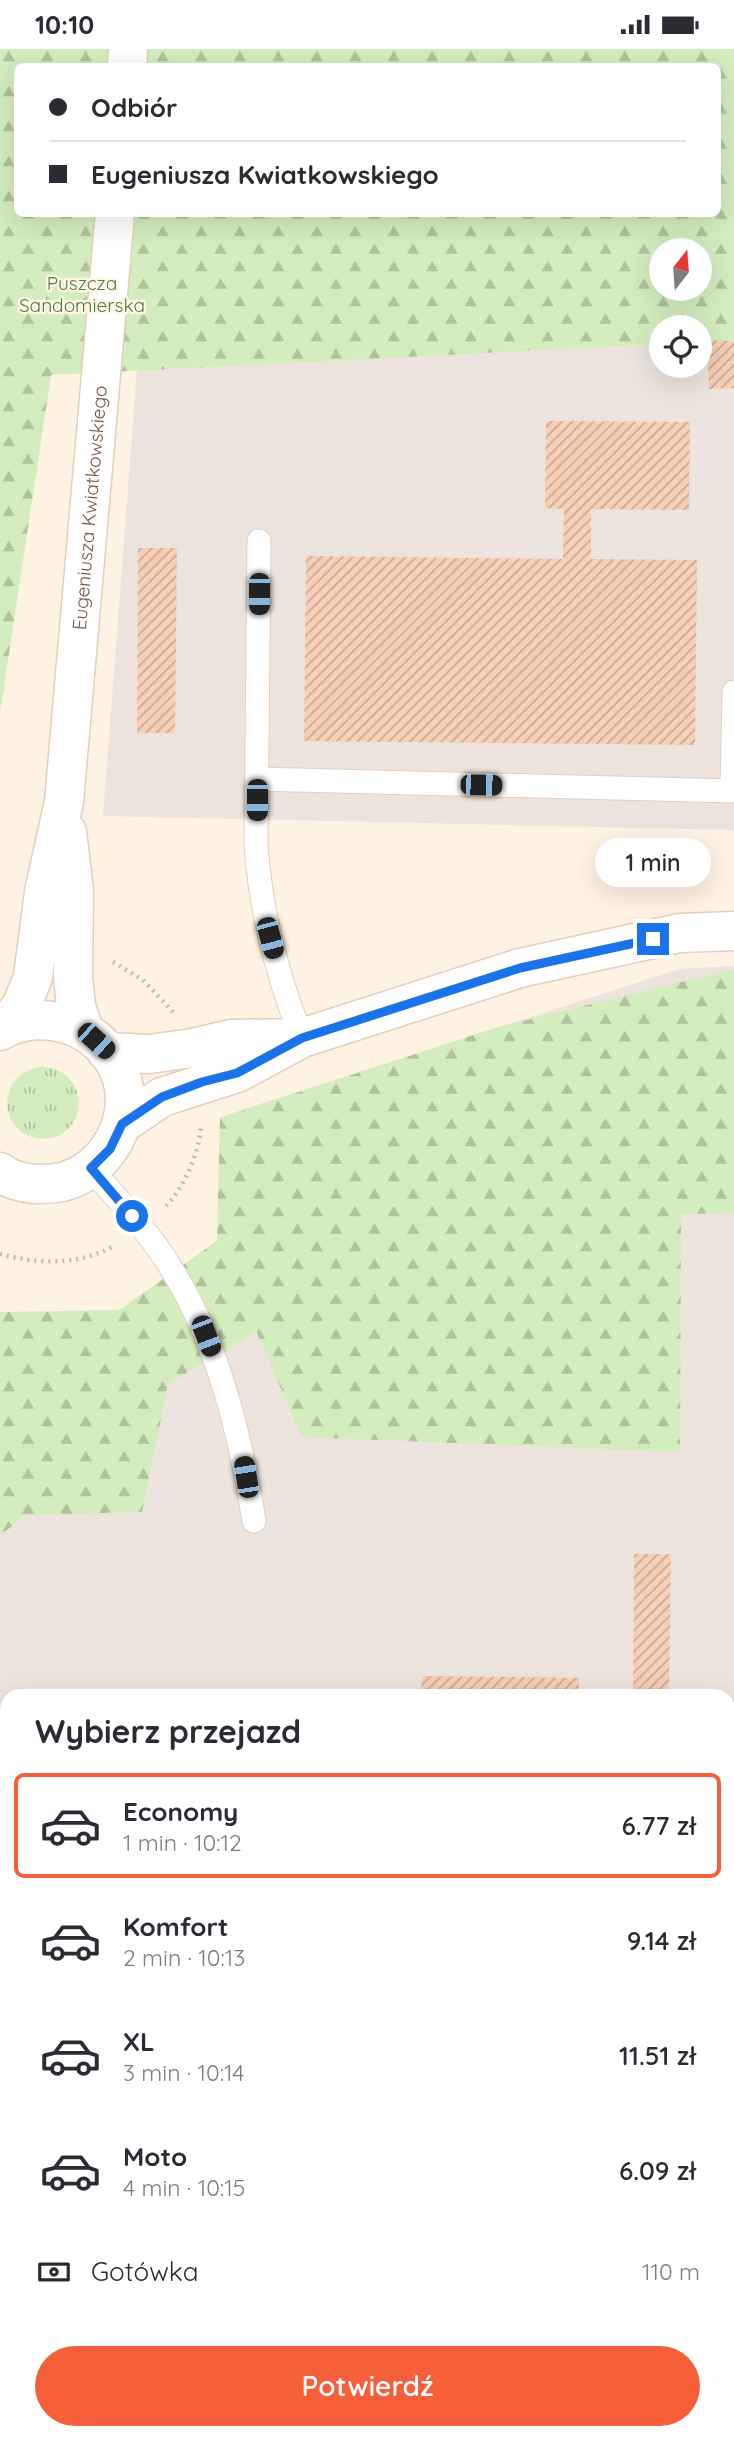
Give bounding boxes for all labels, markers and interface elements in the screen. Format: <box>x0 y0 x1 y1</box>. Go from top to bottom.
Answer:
text: 10:10 <box>35 8 94 41</box>
text: Odbiór <box>91 91 177 124</box>
text: Eugeniusza Kwiatkowskiego <box>91 158 439 191</box>
north arrow <box>649 238 712 301</box>
map controls <box>649 238 712 378</box>
park label: Puszcza Sandomierska <box>19 271 145 317</box>
button: locate <box>649 315 712 378</box>
street label: Eugeniusza Kwiatkowskiego <box>67 385 112 631</box>
car <box>249 573 270 615</box>
car <box>460 774 503 796</box>
car <box>247 779 268 821</box>
callout: 1 min <box>595 837 711 887</box>
text: 1 min <box>625 848 681 877</box>
car <box>255 915 286 961</box>
route end <box>637 923 669 955</box>
car <box>74 1019 119 1063</box>
route start <box>116 1200 148 1232</box>
car <box>189 1313 224 1359</box>
car <box>233 1455 260 1499</box>
text: Wybierz przejazd <box>35 1711 301 1751</box>
icon: car <box>39 1794 102 1857</box>
text: Economy <box>123 1795 238 1828</box>
text: 6.77 zł <box>622 1809 696 1842</box>
text: 1 min · 10:12 <box>123 1828 242 1857</box>
icon: car <box>39 1909 102 1972</box>
text: Komfort <box>123 1910 228 1943</box>
text: 9.14 zł <box>627 1924 696 1957</box>
text: 2 min · 10:13 <box>123 1943 245 1972</box>
icon: car <box>39 2024 102 2087</box>
text: XL <box>123 2025 155 2058</box>
text: 11.51 zł <box>619 2039 696 2072</box>
text: 3 min · 10:14 <box>123 2058 244 2087</box>
icon: car <box>39 2139 102 2202</box>
text: Moto <box>123 2140 187 2173</box>
text: 6.09 zł <box>619 2154 696 2187</box>
text: 4 min · 10:15 <box>123 2173 245 2202</box>
icon: cash <box>35 2253 73 2291</box>
text: Gotówka <box>91 2255 198 2288</box>
text: 110 m <box>642 2257 700 2286</box>
button: Potwierdź <box>35 2346 700 2426</box>

